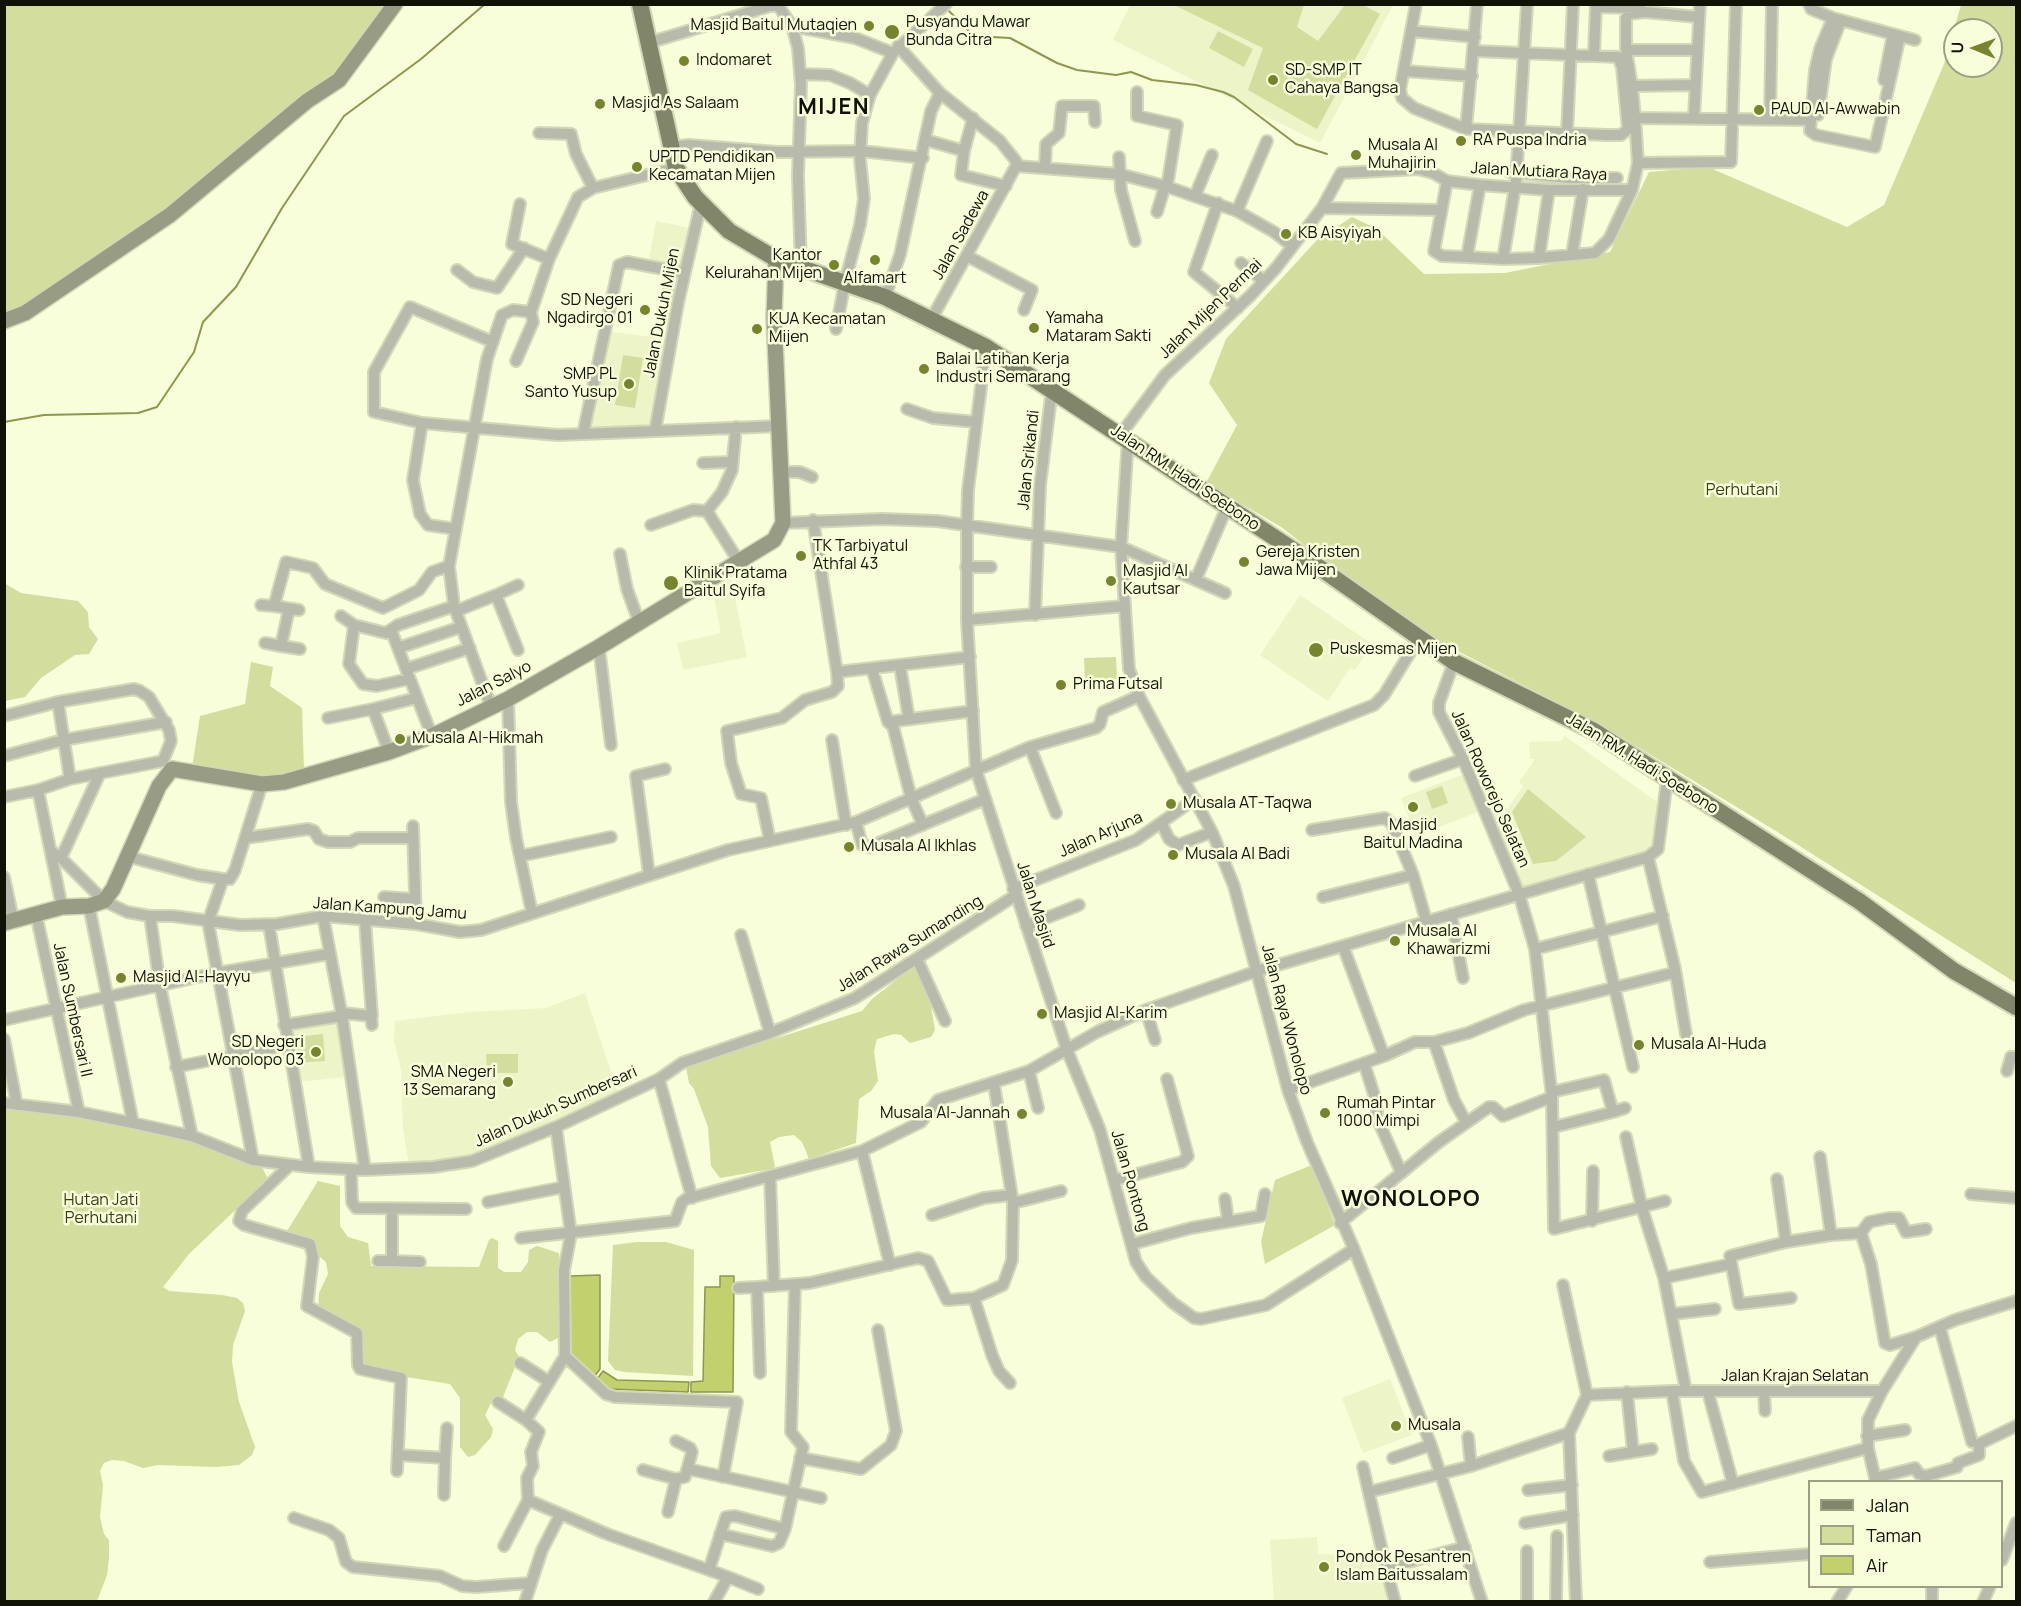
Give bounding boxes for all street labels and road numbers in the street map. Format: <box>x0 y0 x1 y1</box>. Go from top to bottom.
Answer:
street label: Jalan Mutiara Raya <box>1470 159 1608 185</box>
street label: Jalan Sadewa <box>928 187 994 283</box>
street label: Jalan Dukuh Mijen <box>640 246 684 380</box>
street label: Jalan Mijen Permai <box>1156 255 1266 363</box>
street label: Jalan Srikandi <box>1014 409 1044 511</box>
street label: Jalan RM. Hadi Soebono <box>1107 421 1263 535</box>
street label: Jalan Salyo <box>453 657 535 711</box>
street label: Jalan Roworejo Selatan <box>1447 707 1533 871</box>
street label: Jalan RM. Hadi Soebono <box>1563 709 1721 819</box>
street label: Jalan Arjuna <box>1056 808 1146 862</box>
street label: Jalan Masjid <box>1012 859 1058 951</box>
street label: Jalan Rawa Sumanding <box>834 891 986 997</box>
street label: Jalan Kampung Jamu <box>312 894 468 924</box>
street label: Jalan Sumbersari II <box>48 941 96 1079</box>
street label: Jalan Raya Wonolopo <box>1257 943 1315 1097</box>
street label: Jalan Dukuh Sumbersari <box>472 1062 640 1152</box>
street label: Jalan Pontong <box>1106 1128 1154 1234</box>
street label: Jalan Krajan Selatan <box>1721 1367 1869 1387</box>

